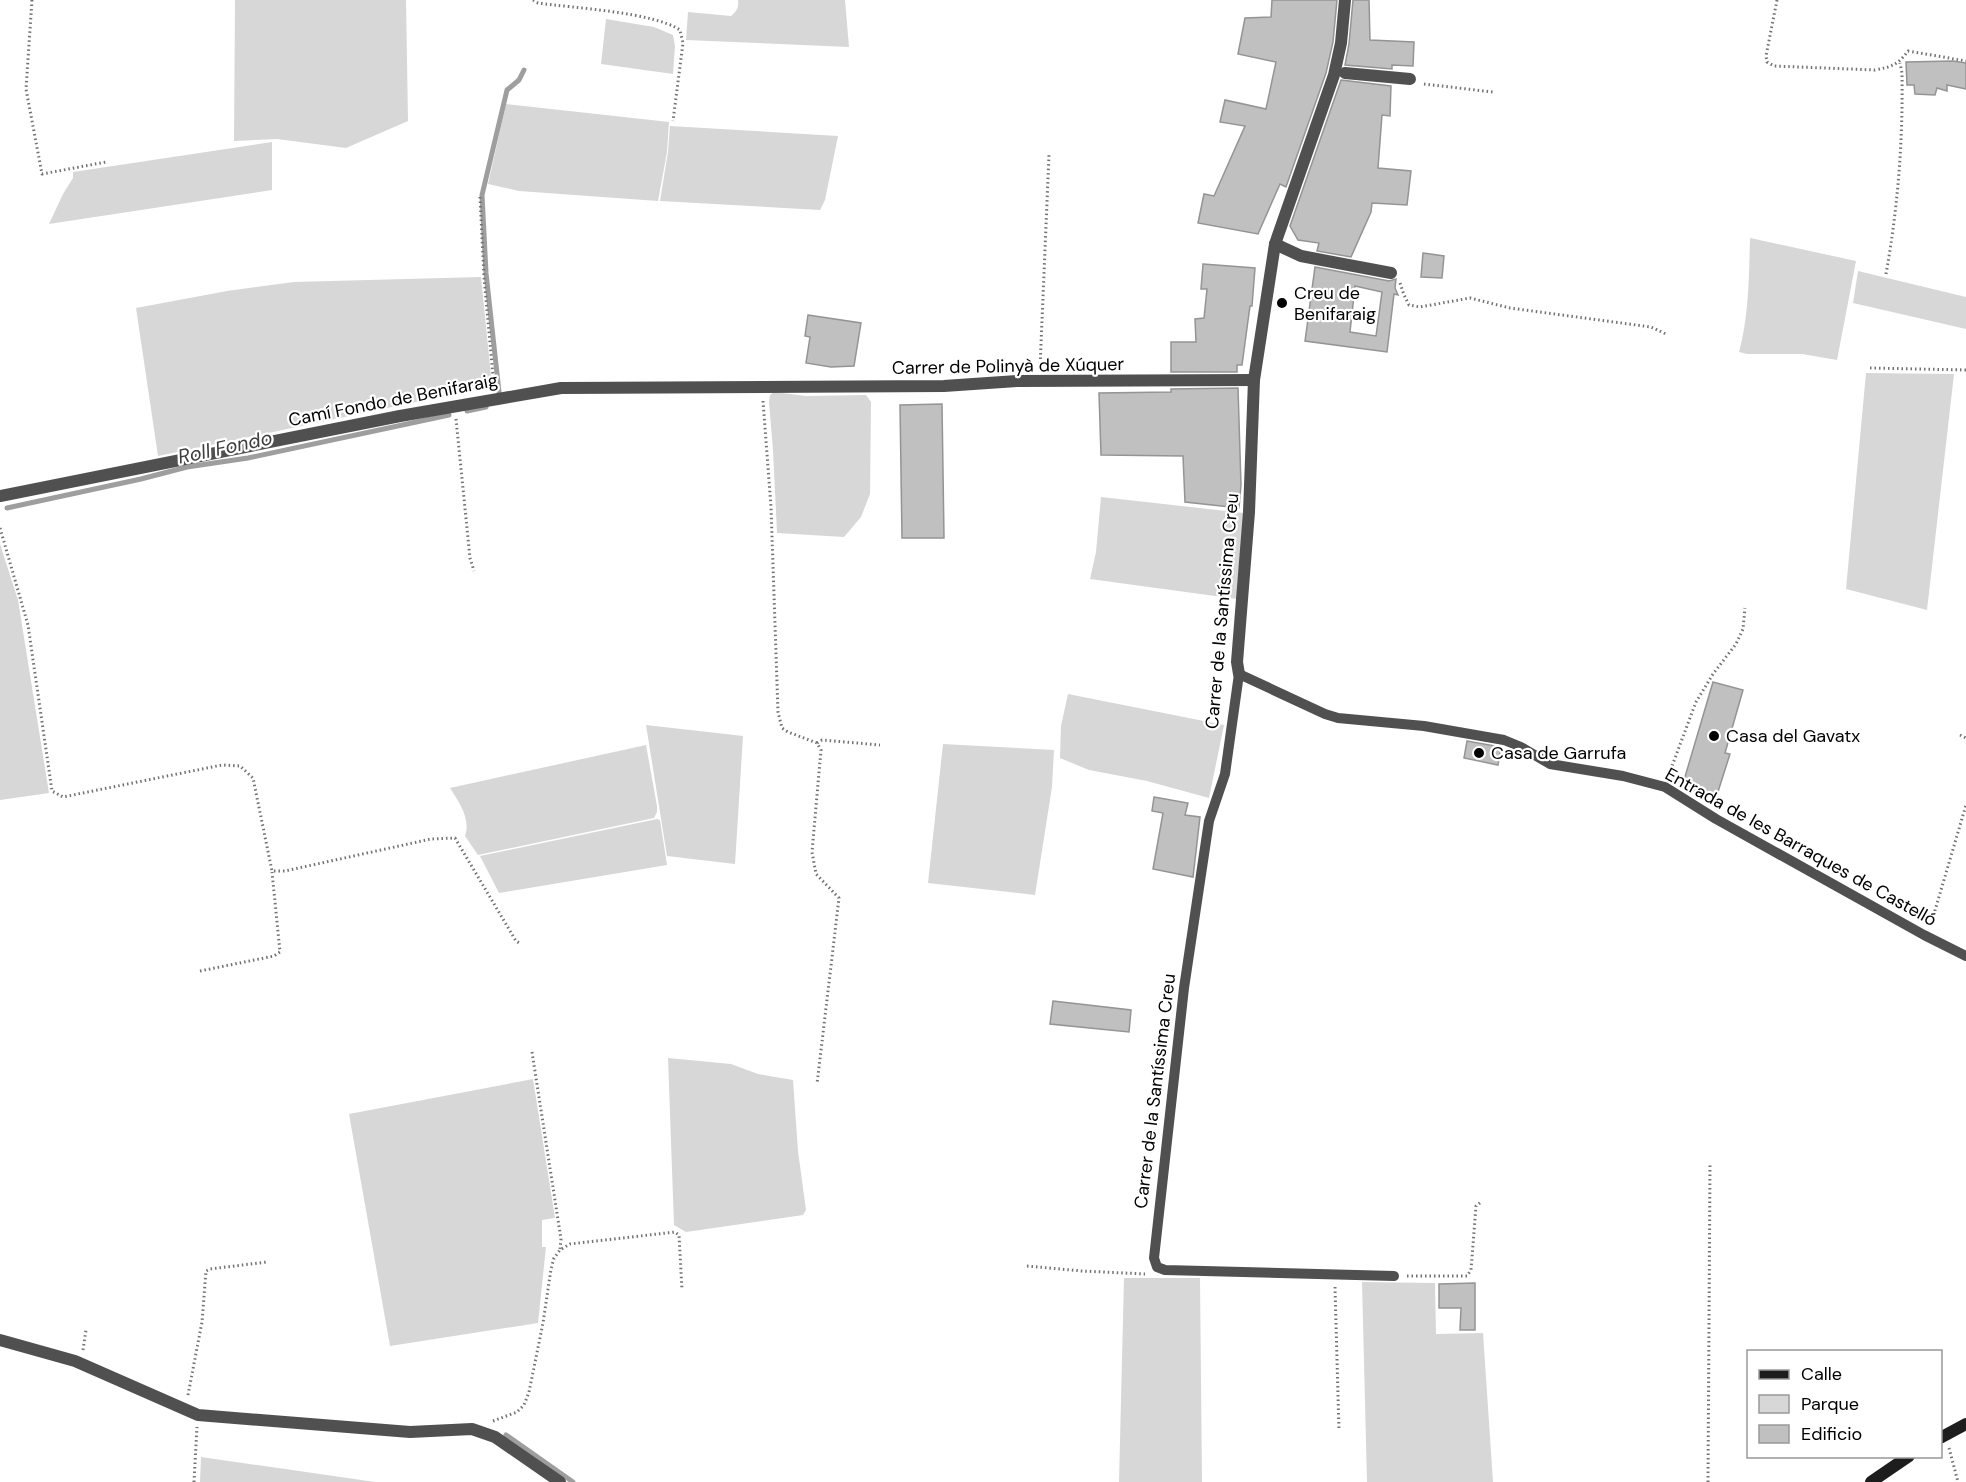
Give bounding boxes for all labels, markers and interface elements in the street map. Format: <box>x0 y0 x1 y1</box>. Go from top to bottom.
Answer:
place label: Creu de Benifaraig <box>1294 281 1376 326</box>
marker: Creu de Benifaraig <box>1275 296 1289 310</box>
street label: Carrer de Polinyà de Xúquer <box>892 352 1125 380</box>
street label: Camí Fondo de Benifaraig <box>286 368 500 432</box>
water label: Roll Fondo <box>175 424 275 470</box>
street label: Carrer de la Santíssima Creu <box>1200 492 1244 730</box>
place label: Casa del Gavatx <box>1726 724 1860 748</box>
marker: Casa del Gavatx <box>1707 729 1721 743</box>
place label: Casa de Garrufa <box>1491 741 1626 765</box>
marker: Casa de Garrufa <box>1472 746 1486 760</box>
street label: Entrada de les Barraques de Castelló <box>1661 762 1941 932</box>
street label: Carrer de la Santíssima Creu <box>1129 972 1181 1210</box>
legend <box>1747 1350 1942 1458</box>
text: Calle <box>1801 1362 1842 1386</box>
text: Parque <box>1801 1392 1859 1416</box>
text: Edificio <box>1801 1422 1862 1446</box>

